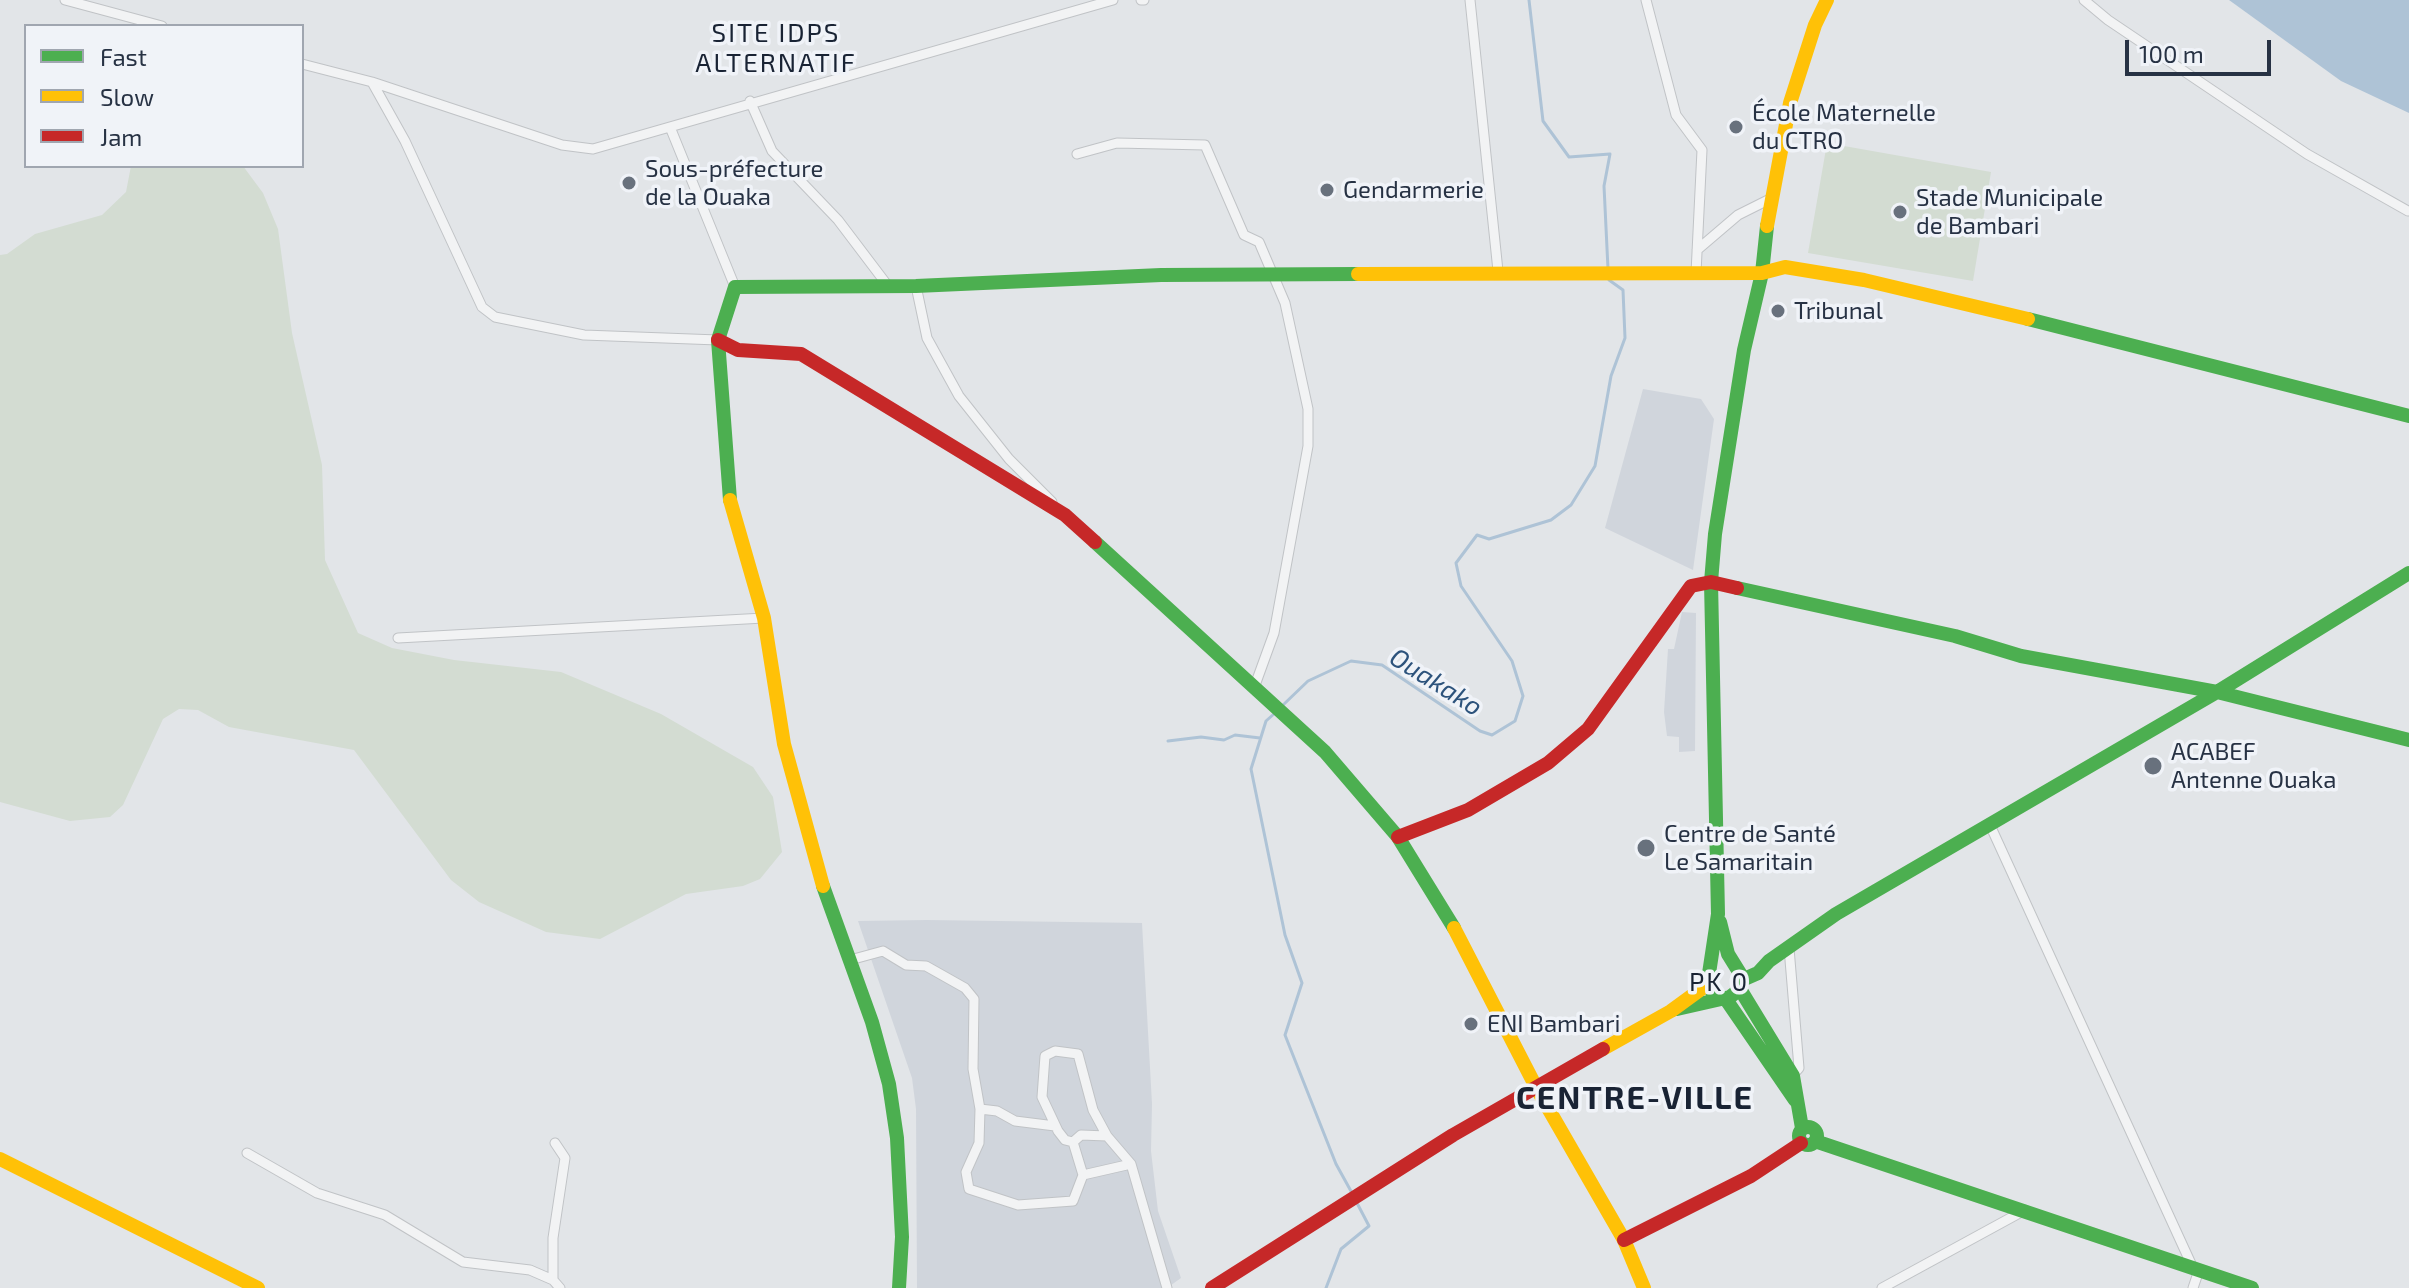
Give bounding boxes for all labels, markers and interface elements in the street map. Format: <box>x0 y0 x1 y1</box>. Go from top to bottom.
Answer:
district label: SITE IDPS ALTERNATIF <box>695 17 857 78</box>
legend <box>24 24 304 168</box>
scale bar <box>2129 24 2275 74</box>
text: 100 m <box>2139 39 2204 68</box>
text: Fast <box>100 42 147 71</box>
text: Slow <box>100 82 154 111</box>
place label: École Maternelle du CTRO <box>1752 99 1936 155</box>
marker: École Maternelle du CTRO <box>1727 118 1745 136</box>
text: Jam <box>100 122 142 151</box>
place label: Sous-préfecture de la Ouaka <box>645 155 823 211</box>
marker: Sous-préfecture de la Ouaka <box>620 174 638 192</box>
place label: Gendarmerie <box>1343 176 1484 204</box>
marker: Gendarmerie <box>1318 181 1336 199</box>
place label: Stade Municipale de Bambari <box>1916 184 2103 240</box>
marker: Stade Municipale de Bambari <box>1891 203 1909 221</box>
place label: Tribunal <box>1794 297 1883 325</box>
marker: Tribunal <box>1769 302 1787 320</box>
water label: Ouakako <box>1384 641 1488 723</box>
place label: ACABEF Antenne Ouaka <box>2171 738 2336 794</box>
marker: ACABEF Antenne Ouaka <box>2142 755 2164 777</box>
place label: Centre de Santé Le Samaritain <box>1664 820 1836 876</box>
marker: Centre de Santé Le Samaritain <box>1635 837 1657 859</box>
district label: PK 0 <box>1689 966 1749 998</box>
place label: ENI Bambari <box>1487 1010 1621 1038</box>
marker: ENI Bambari <box>1462 1015 1480 1033</box>
district label: CENTRE-VILLE <box>1516 1079 1754 1117</box>

